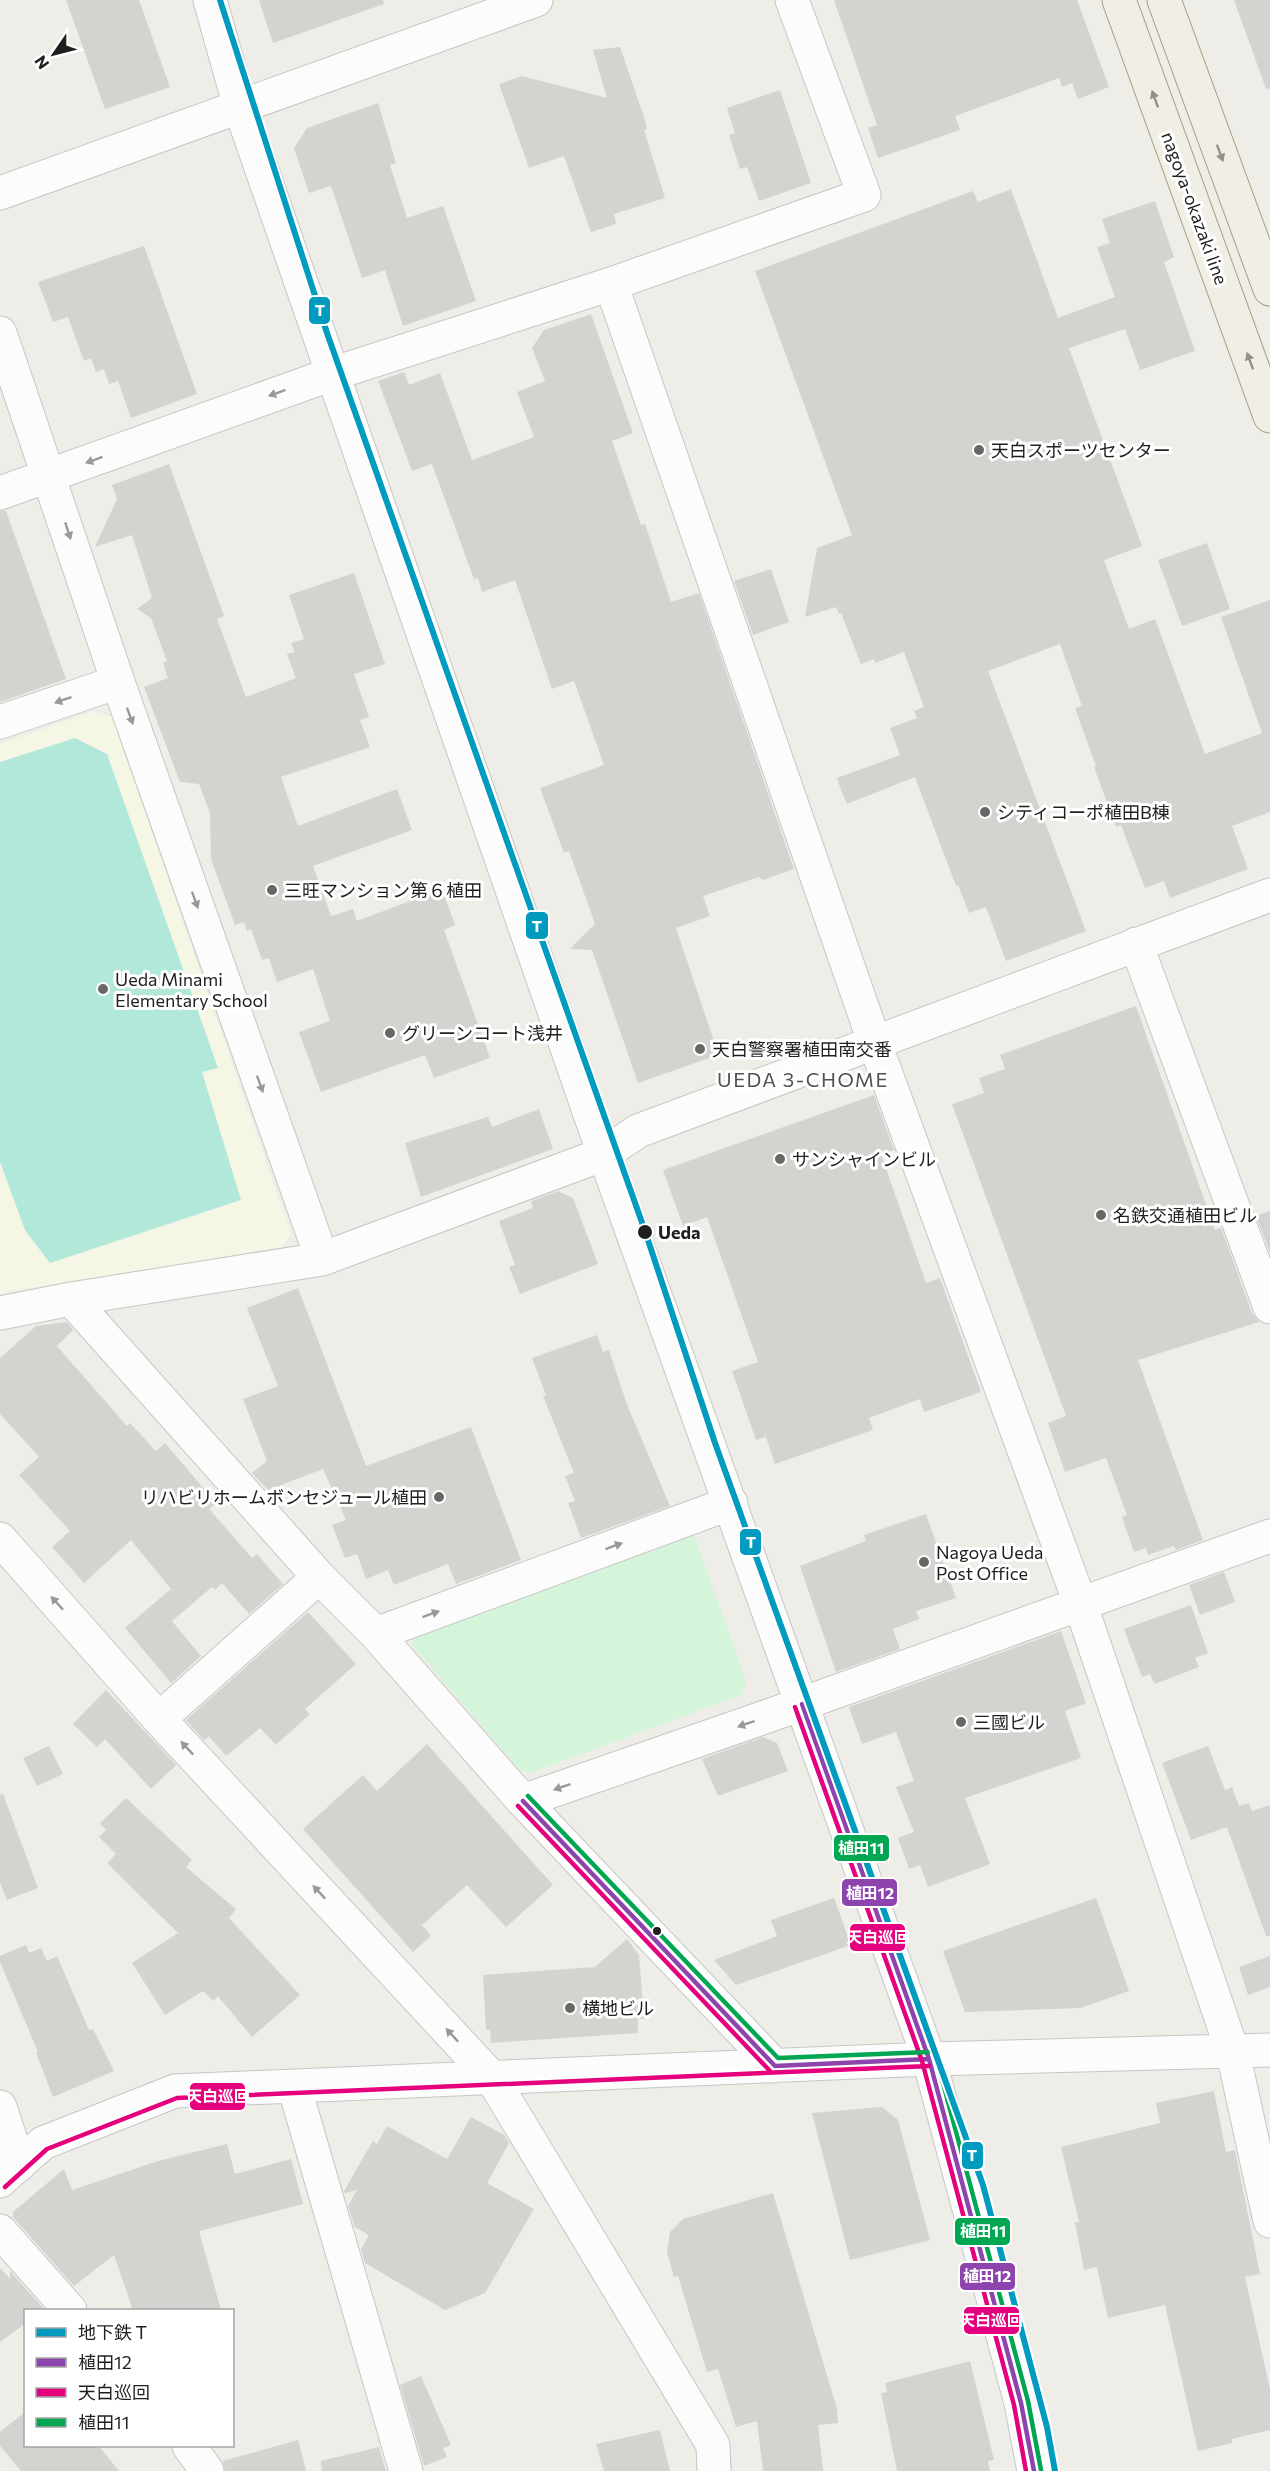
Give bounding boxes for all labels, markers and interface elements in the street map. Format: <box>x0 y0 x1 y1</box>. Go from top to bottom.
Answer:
north arrow <box>24 24 84 84</box>
text: N <box>30 53 53 73</box>
one-way arrow <box>1150 90 1160 108</box>
street label: nagoya-okazaki line <box>1157 129 1233 287</box>
one-way arrow <box>1215 145 1225 163</box>
line badge: T <box>308 296 331 325</box>
text: T <box>315 300 325 319</box>
one-way arrow <box>1245 352 1255 370</box>
one-way arrow <box>268 389 286 399</box>
place label: 天白スポーツセンター <box>991 439 1171 461</box>
marker: 天白スポーツセンター <box>972 443 986 457</box>
one-way arrow <box>85 455 103 465</box>
one-way arrow <box>64 522 73 540</box>
one-way arrow <box>53 696 71 706</box>
one-way arrow <box>126 707 136 725</box>
place label: シティコーポ植田B棟 <box>997 801 1170 823</box>
marker: シティコーポ植田B棟 <box>978 805 992 819</box>
place label: 三旺マンション第６植田 <box>284 879 482 901</box>
marker: 三旺マンション第６植田 <box>265 883 279 897</box>
one-way arrow <box>191 891 201 909</box>
line badge: T <box>525 911 549 940</box>
text: T <box>532 916 542 935</box>
place label: Ueda Minami Elementary School <box>115 968 268 1011</box>
marker: Ueda Minami Elementary School <box>96 982 110 996</box>
place label: グリーンコート浅井 <box>402 1022 563 1044</box>
marker: グリーンコート浅井 <box>383 1026 397 1040</box>
place label: 天白警察署植田南交番 <box>712 1038 892 1060</box>
marker: 天白警察署植田南交番 <box>693 1042 707 1056</box>
district label: UEDA 3-CHOME <box>717 1067 889 1091</box>
one-way arrow <box>256 1075 266 1093</box>
place label: サンシャインビル <box>792 1148 936 1170</box>
marker: サンシャインビル <box>773 1152 787 1166</box>
place label: 名鉄交通植田ビル <box>1113 1204 1257 1226</box>
marker: 名鉄交通植田ビル <box>1094 1208 1108 1222</box>
place label: Ueda <box>658 1221 701 1243</box>
marker: Ueda <box>636 1223 654 1241</box>
place label: リハビリホームボンセジュール植田 <box>141 1486 427 1508</box>
marker: リハビリホームボンセジュール植田 <box>432 1490 446 1504</box>
line badge: T <box>739 1528 762 1556</box>
text: T <box>746 1532 756 1551</box>
one-way arrow <box>605 1541 623 1551</box>
place label: Nagoya Ueda Post Office <box>936 1541 1043 1584</box>
marker: Nagoya Ueda Post Office <box>917 1555 931 1569</box>
one-way arrow <box>51 1596 64 1611</box>
one-way arrow <box>422 1608 440 1618</box>
place label: 三國ビル <box>973 1711 1045 1733</box>
marker: 三國ビル <box>954 1715 968 1729</box>
one-way arrow <box>737 1719 755 1729</box>
one-way arrow <box>180 1741 194 1756</box>
one-way arrow <box>553 1783 571 1793</box>
line badge: 植田11 <box>833 1834 890 1862</box>
text: 植田11 <box>838 1838 884 1857</box>
line badge: 植田12 <box>841 1878 898 1907</box>
text: 植田12 <box>846 1883 894 1902</box>
one-way arrow <box>313 1885 327 1899</box>
line badge: 天白巡回 <box>849 1923 906 1952</box>
unlabelled marker <box>651 1925 663 1937</box>
text: 天白巡回 <box>846 1927 910 1946</box>
place label: 横地ビル <box>582 1997 654 2019</box>
marker: 横地ビル <box>563 2001 577 2015</box>
one-way arrow <box>445 2027 459 2042</box>
line badge: 天白巡回 <box>189 2082 246 2111</box>
text: 天白巡回 <box>186 2086 250 2105</box>
line badge: T <box>961 2141 984 2170</box>
text: T <box>967 2145 977 2164</box>
line badge: 植田11 <box>954 2217 1011 2246</box>
text: 植田11 <box>960 2221 1006 2240</box>
line badge: 植田12 <box>959 2262 1016 2291</box>
text: 植田12 <box>963 2266 1011 2285</box>
line badge: 天白巡回 <box>963 2306 1020 2335</box>
legend <box>24 2309 234 2447</box>
text: 天白巡回 <box>959 2310 1023 2329</box>
text: 地下鉄 T <box>78 2321 147 2343</box>
text: 植田12 <box>78 2351 132 2373</box>
text: 天白巡回 <box>78 2381 150 2403</box>
text: 植田11 <box>78 2411 129 2433</box>

